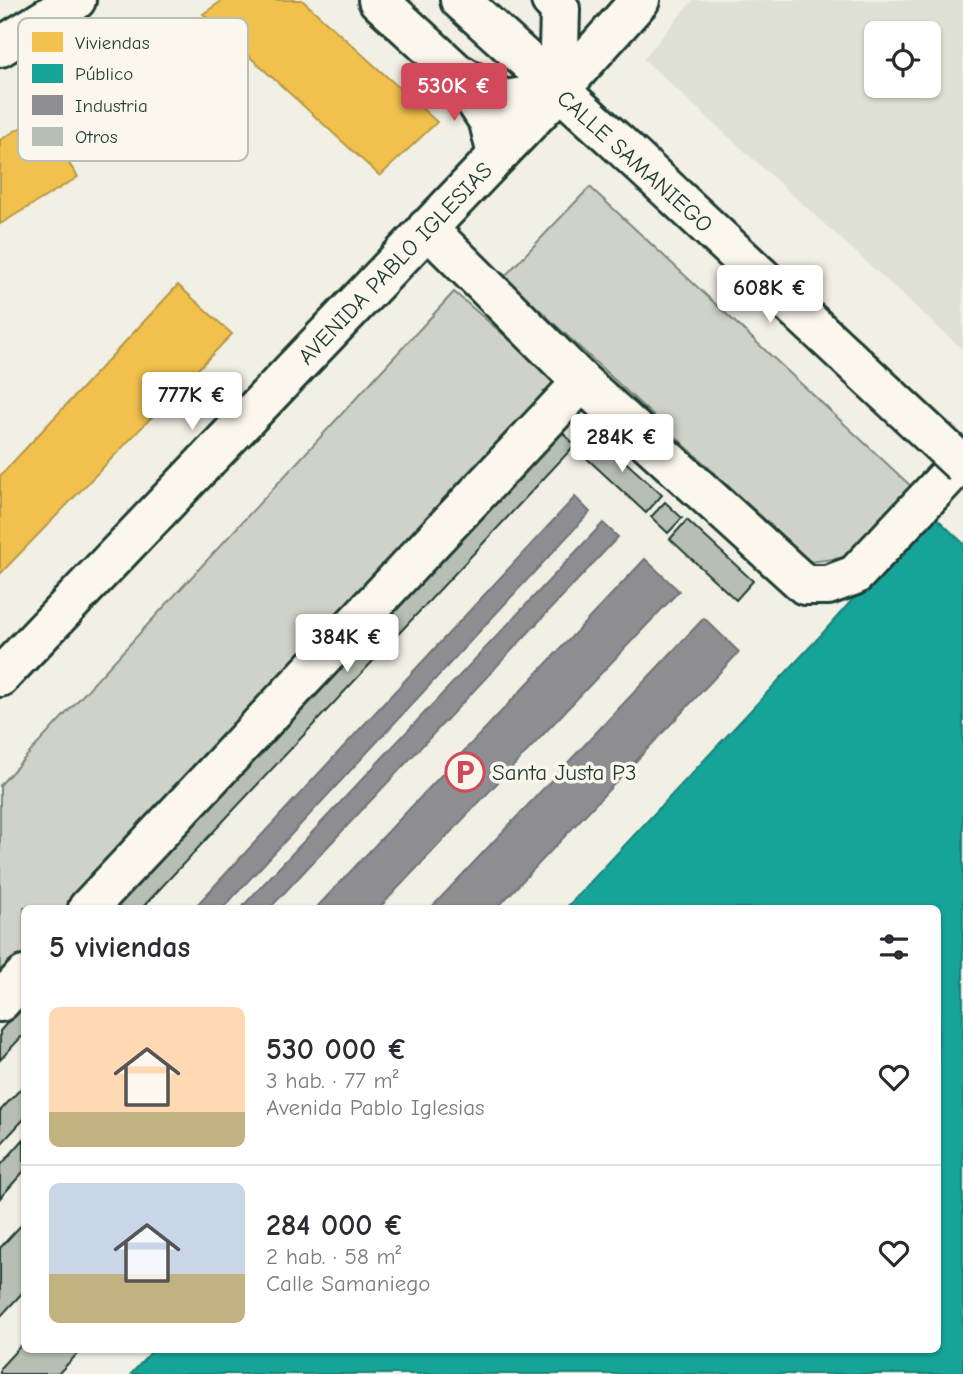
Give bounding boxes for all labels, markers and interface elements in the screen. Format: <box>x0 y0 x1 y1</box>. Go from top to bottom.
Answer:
legend <box>18 18 248 161</box>
map controls <box>864 21 941 98</box>
button: locate <box>864 21 941 98</box>
text: Viviendas <box>75 32 150 54</box>
text: Público <box>75 63 133 85</box>
pin: 530K € <box>397 64 511 123</box>
text: 530K € <box>417 72 491 99</box>
street label: CALLE SAMANIEGO <box>551 84 718 238</box>
text: Industria <box>75 95 148 117</box>
text: Otros <box>75 126 118 148</box>
street label: AVENIDA PABLO IGLESIAS <box>293 157 498 370</box>
pin: 608K € <box>713 266 827 325</box>
text: 608K € <box>733 274 807 301</box>
pin: 777K € <box>135 372 249 432</box>
text: 777K € <box>158 381 226 408</box>
pin: 284K € <box>565 414 679 474</box>
text: 284K € <box>586 423 658 450</box>
pin: 384K € <box>290 614 404 674</box>
text: 384K € <box>312 623 382 650</box>
parking icon: Santa Justa P3 <box>444 751 486 793</box>
place label: Santa Justa P3 <box>492 759 637 786</box>
icon: filters <box>875 928 913 966</box>
text: 5 viviendas <box>49 930 190 965</box>
text: 530 000 € <box>266 1032 407 1067</box>
icon: home <box>105 1035 189 1119</box>
icon: heart <box>875 1058 913 1096</box>
text: 3 hab. · 77 m² <box>266 1067 398 1094</box>
text: Avenida Pablo Iglesias <box>266 1094 485 1121</box>
text: 284 000 € <box>266 1208 404 1243</box>
icon: home <box>105 1211 189 1295</box>
icon: heart <box>875 1234 913 1272</box>
text: 2 hab. · 58 m² <box>266 1243 401 1270</box>
text: Calle Samaniego <box>266 1270 431 1297</box>

